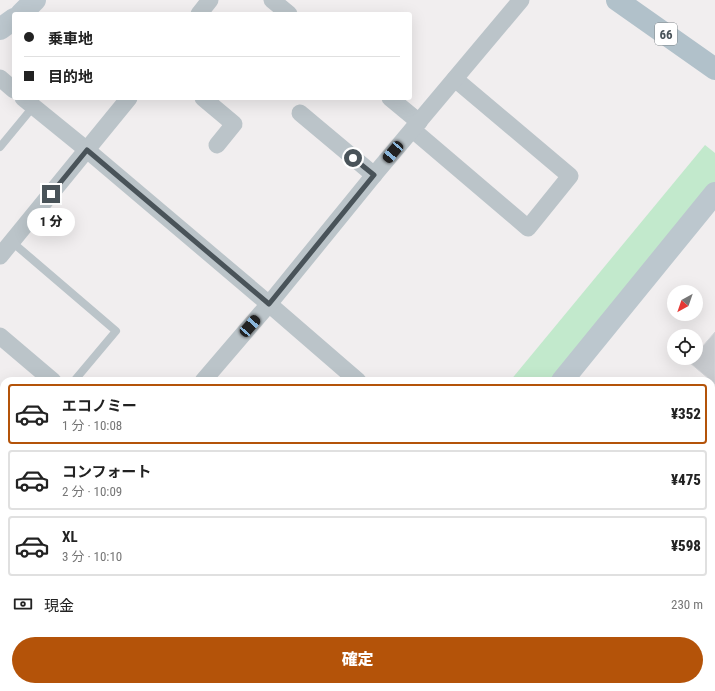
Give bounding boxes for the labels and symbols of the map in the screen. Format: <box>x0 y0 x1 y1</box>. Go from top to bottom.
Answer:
road number: 66 <box>655 23 677 45</box>
car <box>381 139 405 165</box>
route start <box>344 149 362 167</box>
route end <box>42 185 60 203</box>
callout: 1 分 <box>27 208 75 236</box>
north arrow <box>667 285 703 321</box>
car <box>238 313 262 339</box>

